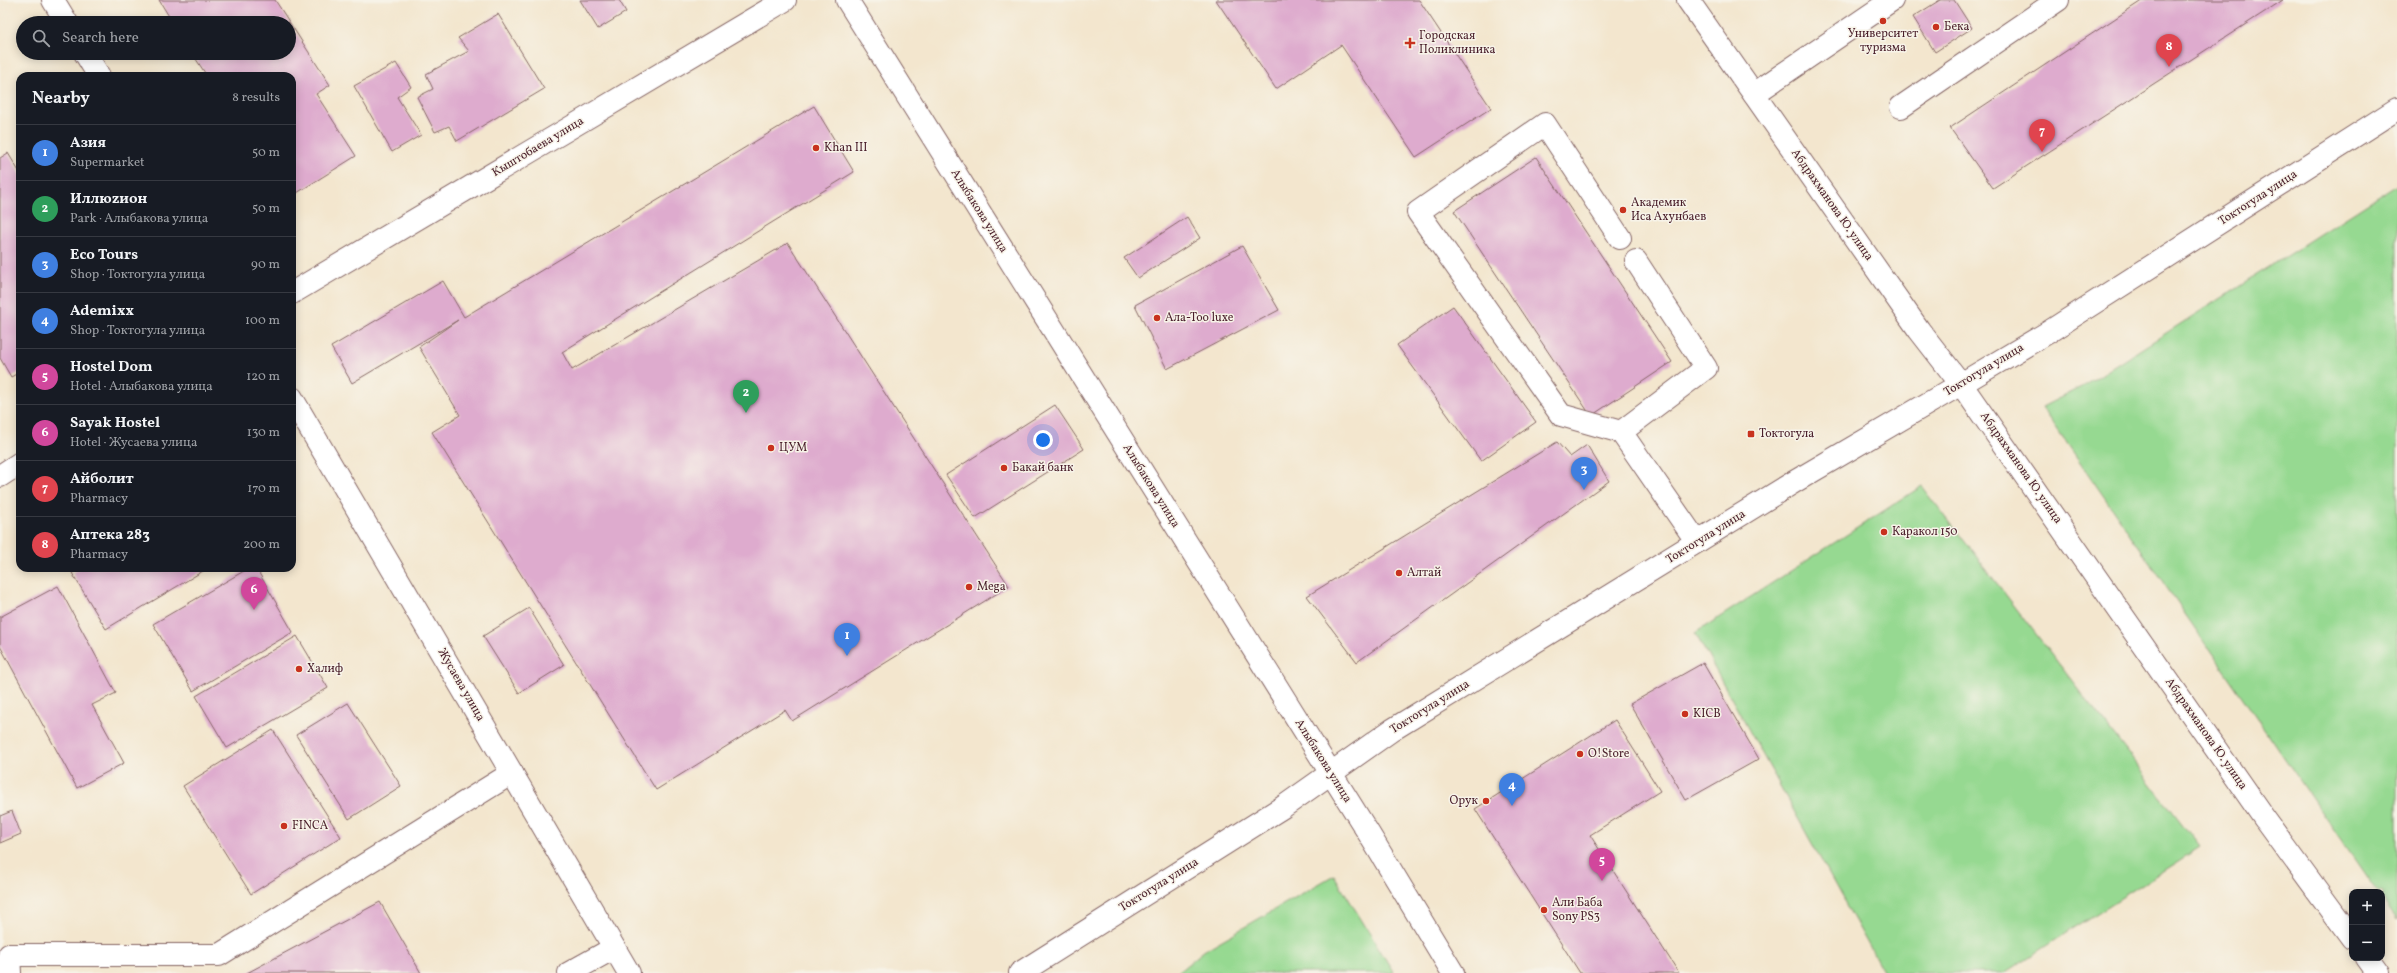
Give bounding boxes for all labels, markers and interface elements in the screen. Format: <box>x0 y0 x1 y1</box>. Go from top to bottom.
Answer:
search box <box>16 16 296 60</box>
marker: Университет туризма <box>1878 16 1888 26</box>
place label: Бека <box>1944 19 1969 35</box>
marker: Бека <box>1931 22 1941 32</box>
place label: Университет туризма <box>1848 26 1918 56</box>
icon: search <box>30 27 52 49</box>
text: Search here <box>62 28 139 49</box>
place label: Городская Поликлиника <box>1419 28 1495 58</box>
pin: 8 <box>2156 34 2182 67</box>
marker: Городская Поликлиника <box>1404 37 1416 49</box>
text: Nearby <box>32 87 90 110</box>
text: 8 results <box>232 89 280 107</box>
street label: Кыштобаева улица <box>489 113 587 181</box>
pin: 7 <box>2029 119 2055 152</box>
text: Азия <box>70 133 106 154</box>
place label: Khan III <box>824 140 868 156</box>
marker: Khan III <box>811 143 821 153</box>
text: 1 <box>42 144 48 162</box>
text: 50 m <box>252 144 280 162</box>
street label: Абдрахманова Ю. улица <box>1787 146 1877 264</box>
text: Supermarket <box>70 154 145 172</box>
street label: Алыбакова улица <box>947 166 1011 256</box>
street label: Токтогула улица <box>2216 167 2300 229</box>
text: Иллюzион <box>70 189 147 210</box>
place label: Академик Иса Ахунбаев <box>1631 195 1706 225</box>
text: 2 <box>42 200 48 218</box>
text: 50 m <box>252 200 280 218</box>
marker: Академик Иса Ахунбаев <box>1618 205 1628 215</box>
text: Park · Алыбакова улица <box>70 210 208 228</box>
text: Eco Tours <box>70 245 138 266</box>
text: 3 <box>42 256 48 274</box>
text: 90 m <box>251 256 280 274</box>
text: Shop · Токтогула улица <box>70 266 205 284</box>
text: Ademixx <box>70 301 134 322</box>
place label: Ала-Тоо luxe <box>1165 310 1234 326</box>
text: 4 <box>41 312 49 330</box>
text: 100 m <box>245 312 280 330</box>
marker: Ала-Тоо luxe <box>1152 313 1162 323</box>
text: Shop · Токтогула улица <box>70 322 205 340</box>
street label: Токтогула улица <box>1941 340 2027 400</box>
text: Hostel Dom <box>70 357 152 378</box>
text: 5 <box>42 368 48 386</box>
text: 120 m <box>246 368 280 386</box>
text: Hotel · Алыбакова улица <box>70 378 213 396</box>
pin: 2 <box>733 380 759 413</box>
street label: Абдрахманова Ю. улица <box>1976 409 2066 527</box>
text: Sayak Hostel <box>70 413 160 434</box>
text: 6 <box>41 424 49 442</box>
text: 130 m <box>247 424 280 442</box>
place label: Токтогула <box>1759 426 1814 442</box>
marker: Токтогула <box>1746 429 1756 439</box>
your location <box>1033 430 1053 450</box>
text: Hotel · Жусаева улица <box>70 434 197 452</box>
place label: ЦУМ <box>779 440 807 456</box>
street label: Алыбакова улица <box>1119 441 1183 531</box>
marker: ЦУМ <box>766 443 776 453</box>
pin: 3 <box>1571 457 1597 490</box>
place label: Бакай банк <box>1012 460 1074 476</box>
marker: Бакай банк <box>999 463 1009 473</box>
text: Айболит <box>70 469 134 490</box>
text: 7 <box>42 480 48 498</box>
text: 170 m <box>247 480 280 498</box>
text: Pharmacy <box>70 490 128 508</box>
street label: Токтогула улица <box>1663 506 1749 568</box>
place label: Каракол 150 <box>1892 524 1958 540</box>
text: Аптека 283 <box>70 525 150 546</box>
marker: Каракол 150 <box>1879 527 1889 537</box>
text: 8 <box>41 536 49 554</box>
text: 200 m <box>243 536 280 554</box>
text: Pharmacy <box>70 546 128 564</box>
place label: Алтай <box>1407 565 1441 581</box>
marker: Алтай <box>1394 568 1404 578</box>
pin: 6 <box>241 577 267 610</box>
place label: Mega <box>977 579 1006 595</box>
marker: Mega <box>964 582 974 592</box>
pin: 1 <box>834 623 860 656</box>
street label: Жусаева улица <box>434 646 488 724</box>
place label: Халиф <box>307 661 343 677</box>
marker: Халиф <box>294 664 304 674</box>
street label: Абдрахманова Ю. улица <box>2161 675 2251 793</box>
street label: Токтогула улица <box>1387 676 1473 738</box>
place label: KICB <box>1693 706 1721 722</box>
marker: KICB <box>1680 709 1690 719</box>
street label: Алыбакова улица <box>1291 716 1355 806</box>
place label: O!Store <box>1588 746 1630 762</box>
marker: O!Store <box>1575 749 1585 759</box>
pin: 4 <box>1499 773 1525 806</box>
place label: Орук <box>1450 793 1479 809</box>
marker: Орук <box>1481 796 1491 806</box>
place label: FINCА <box>292 818 329 834</box>
marker: FINCА <box>279 821 289 831</box>
pin: 5 <box>1589 848 1615 881</box>
street label: Токтогула улица <box>1116 854 1202 916</box>
map controls <box>2349 889 2385 961</box>
button: + <box>2349 889 2385 925</box>
place label: Али Баба Sony PS3 <box>1552 895 1602 925</box>
marker: Али Баба Sony PS3 <box>1539 905 1549 915</box>
button: − <box>2349 925 2385 961</box>

